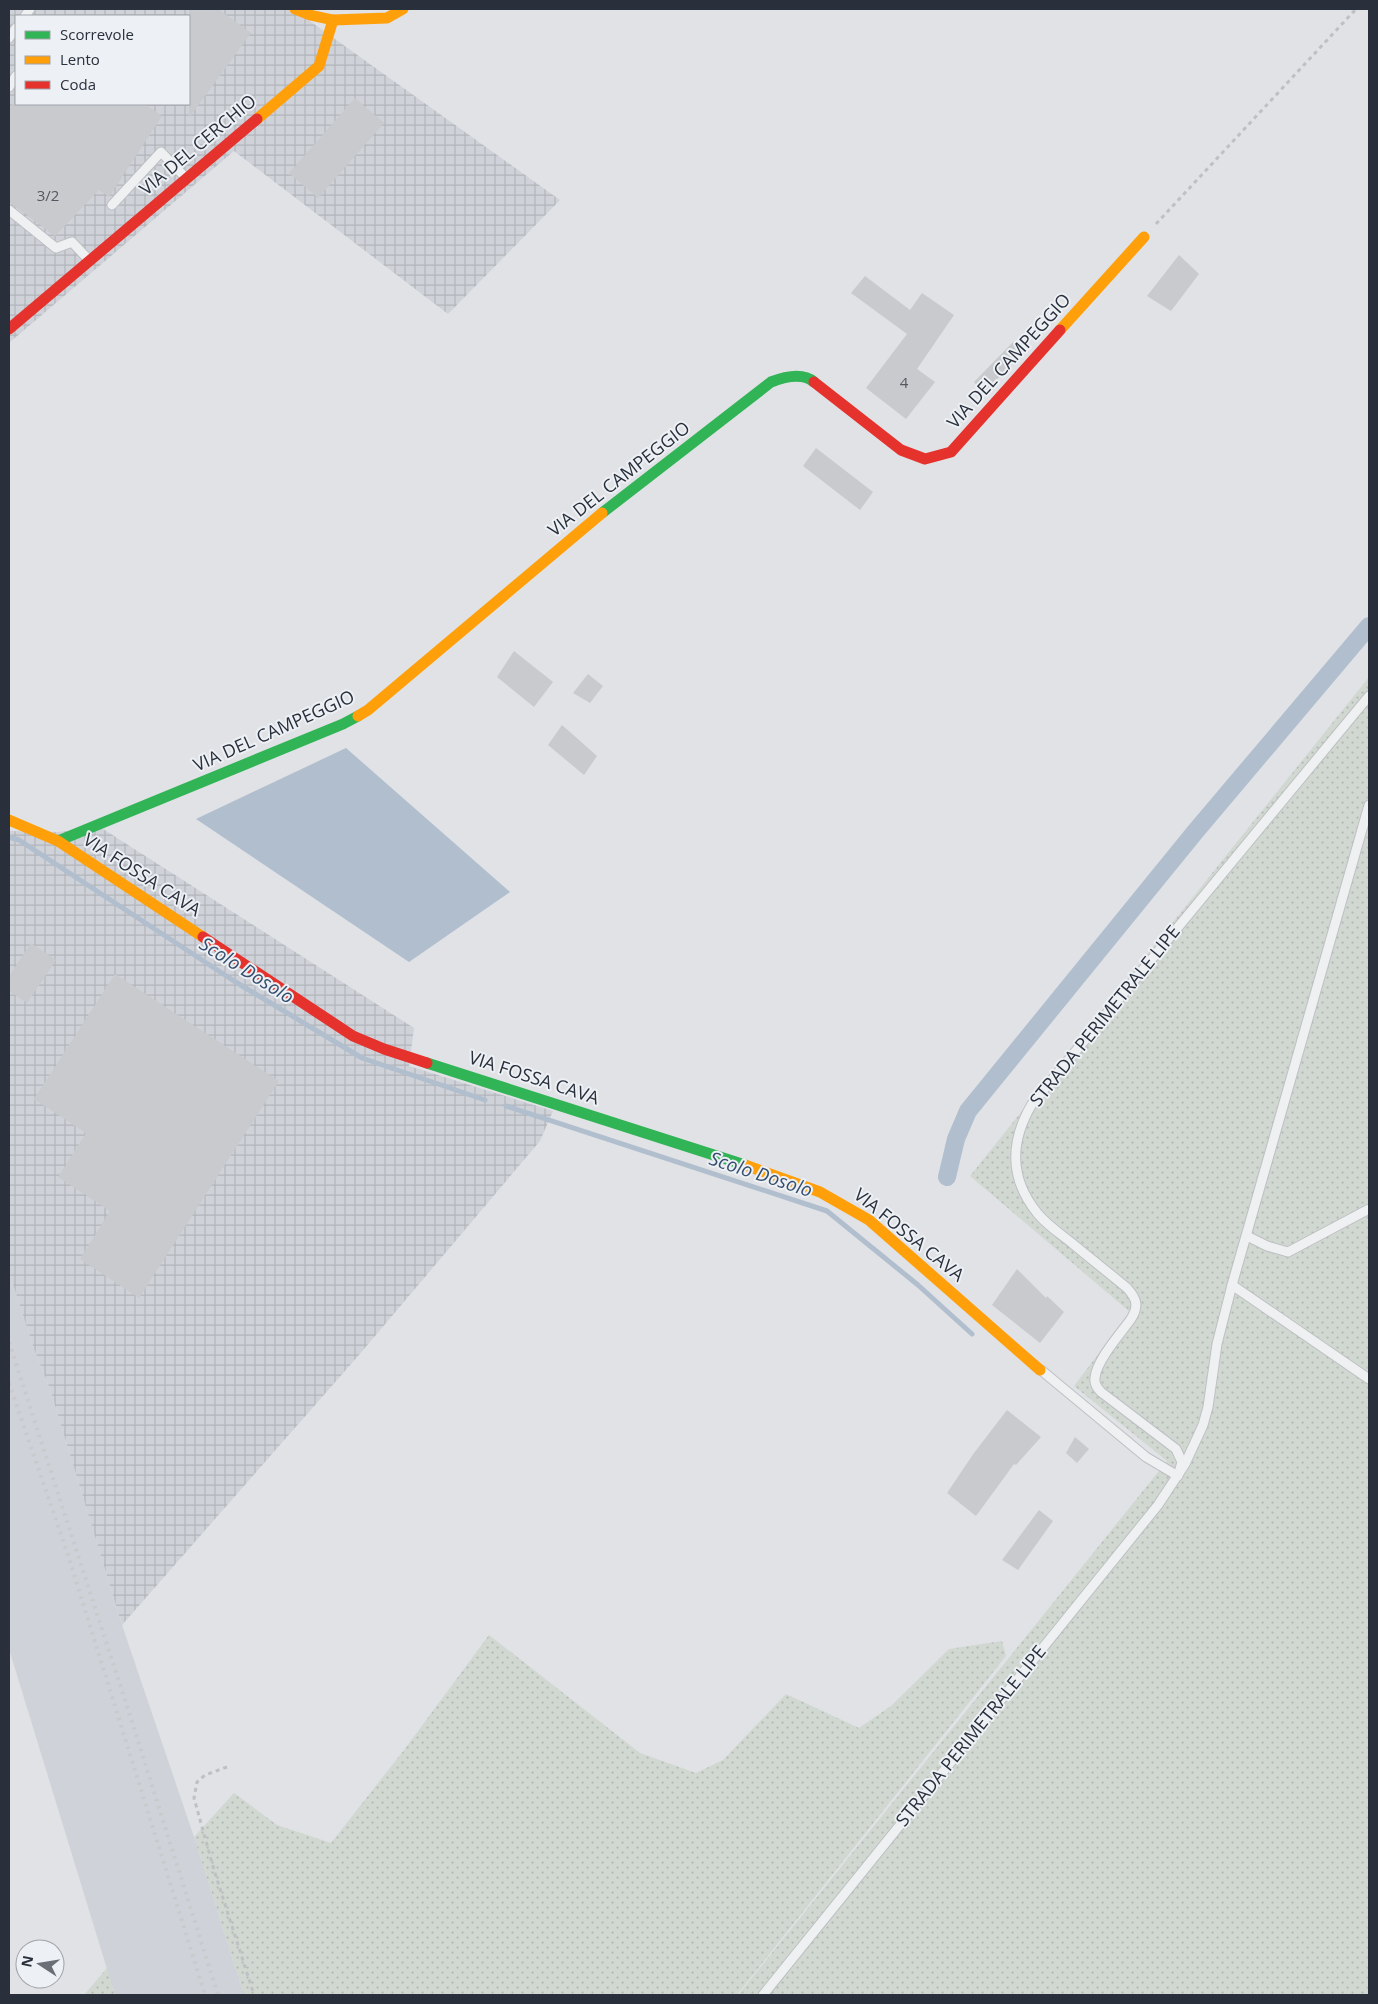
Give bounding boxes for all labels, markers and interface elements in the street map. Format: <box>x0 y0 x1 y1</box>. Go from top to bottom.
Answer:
legend <box>15 15 190 105</box>
text: Scorrevole <box>60 24 134 44</box>
text: Lento <box>60 49 100 69</box>
text: Coda <box>60 74 96 94</box>
street label: VIA DEL CERCHIO <box>134 88 261 200</box>
house number: 3/2 <box>37 185 59 205</box>
street label: VIA DEL CAMPEGGIO <box>941 288 1075 433</box>
house number: 4 <box>900 372 909 392</box>
street label: VIA DEL CAMPEGGIO <box>542 415 694 541</box>
street label: VIA DEL CAMPEGGIO <box>189 684 358 776</box>
street label: VIA FOSSA CAVA <box>79 827 207 922</box>
street label: STRADA PERIMETRALE LIPE <box>1024 920 1185 1111</box>
water label: Scolo Dosolo <box>195 931 299 1009</box>
street label: VIA FOSSA CAVA <box>466 1045 603 1110</box>
water label: Scolo Dosolo <box>706 1145 816 1203</box>
street label: VIA FOSSA CAVA <box>849 1182 970 1287</box>
street label: STRADA PERIMETRALE LIPE <box>890 1640 1051 1831</box>
north arrow <box>15 1939 65 1989</box>
text: N <box>16 1954 37 1969</box>

